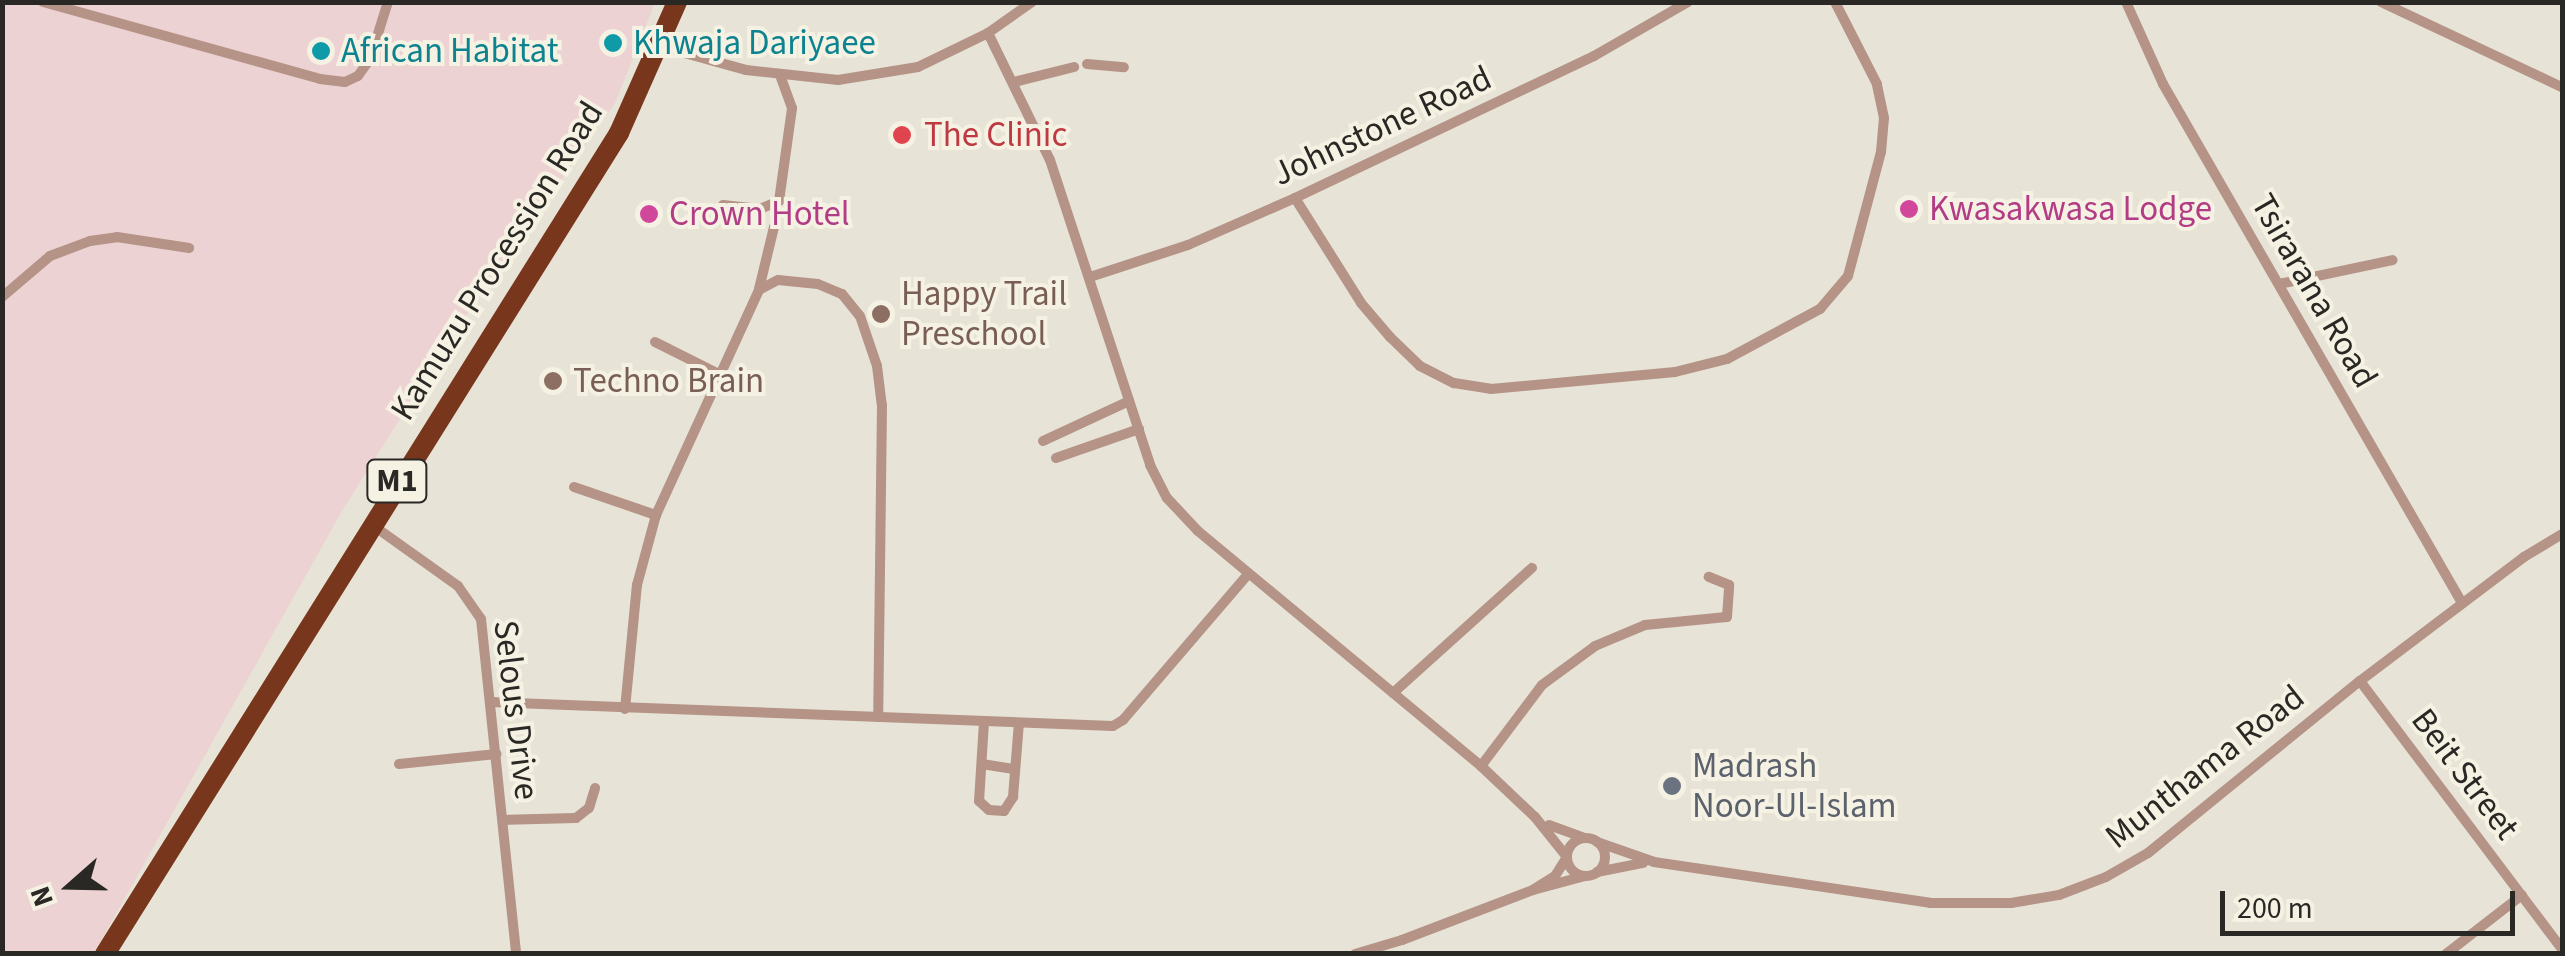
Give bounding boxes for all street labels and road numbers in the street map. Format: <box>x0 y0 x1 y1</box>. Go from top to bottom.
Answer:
street label: Johnstone Road <box>1266 57 1498 195</box>
street label: Kamuzu Procession Road <box>382 94 612 428</box>
street label: Tsirarana Road <box>2242 187 2386 395</box>
road number: M1 <box>364 454 430 508</box>
street label: Selous Drive <box>484 618 548 802</box>
street label: Munthama Road <box>2097 676 2313 858</box>
street label: Beit Street <box>2402 700 2528 848</box>

